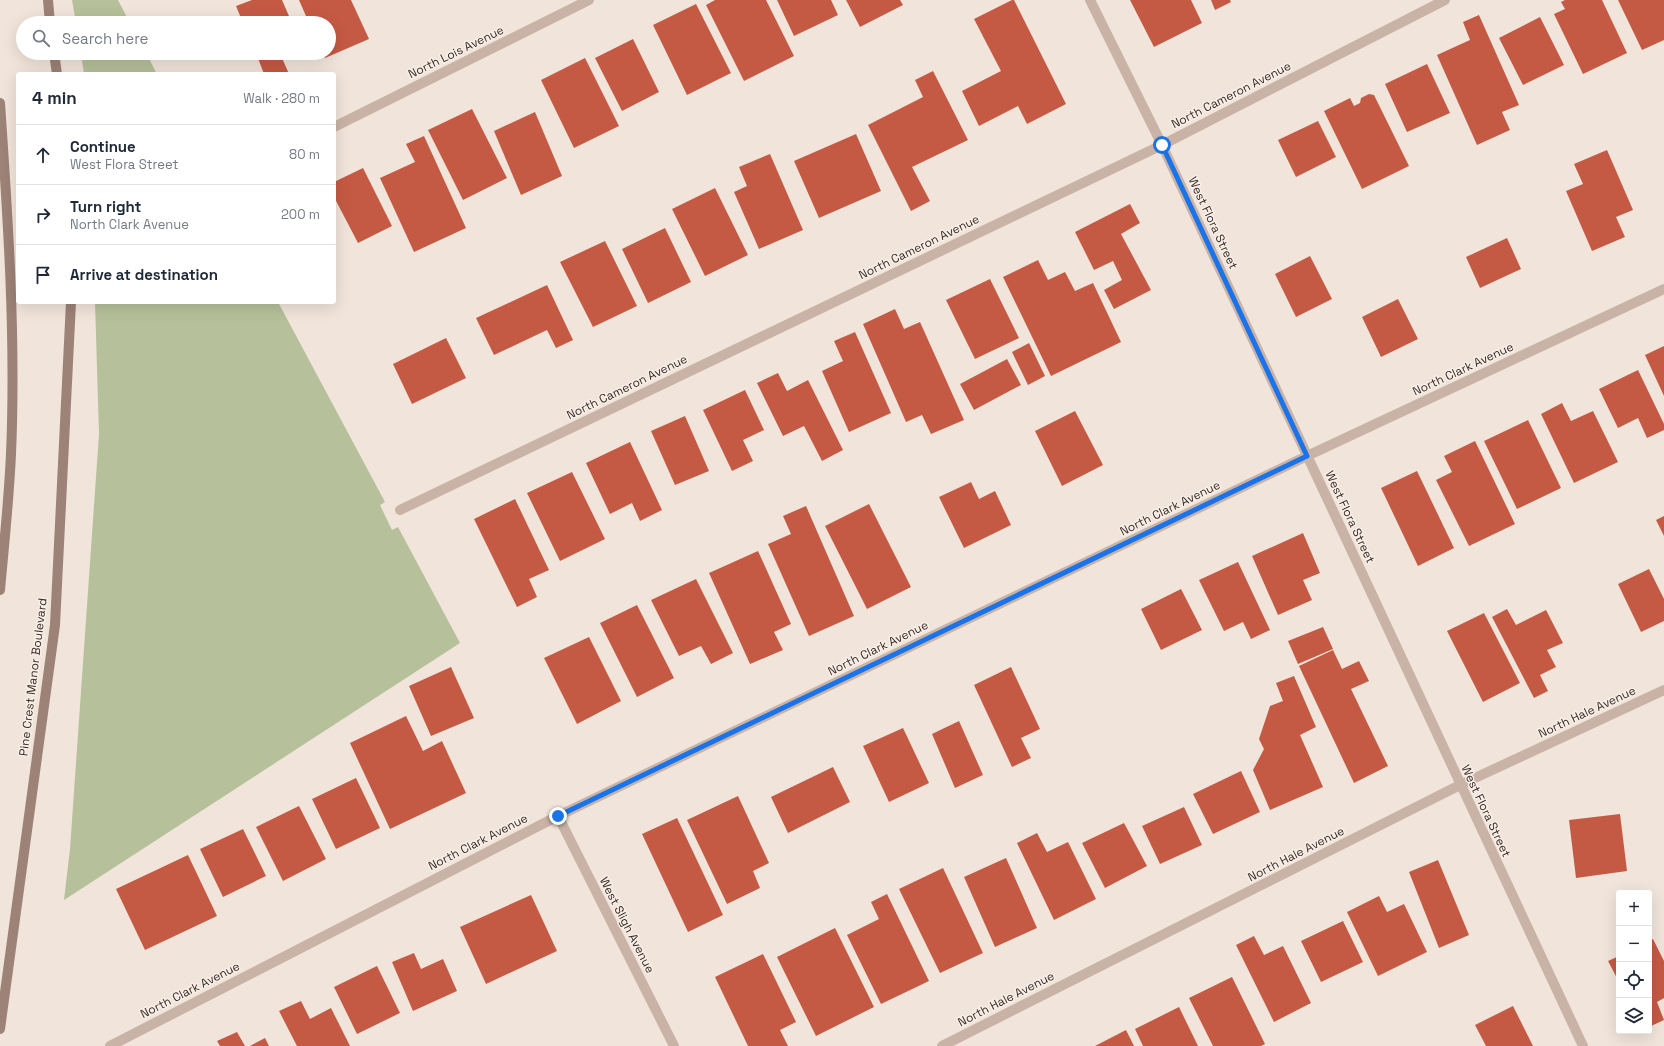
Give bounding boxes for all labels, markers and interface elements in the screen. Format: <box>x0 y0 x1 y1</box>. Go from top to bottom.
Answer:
search box <box>16 16 336 60</box>
street label: North Lois Avenue <box>406 22 506 82</box>
icon: search <box>30 27 52 49</box>
text: Search here <box>62 29 148 48</box>
street label: North Cameron Avenue <box>1168 58 1294 132</box>
text: 4 min <box>32 87 77 109</box>
text: Walk · 280 m <box>243 90 320 107</box>
route start <box>1153 136 1171 154</box>
text: Continue <box>70 137 136 156</box>
icon: ahead <box>32 144 54 166</box>
text: 80 m <box>289 146 320 163</box>
text: West Flora Street <box>70 156 178 173</box>
street label: West Flora Street <box>1185 174 1241 272</box>
text: Turn right <box>70 197 141 216</box>
icon: right <box>32 204 54 226</box>
text: 200 m <box>281 206 320 223</box>
street label: North Cameron Avenue <box>856 211 982 283</box>
text: North Clark Avenue <box>70 216 189 233</box>
icon: arrive <box>32 264 54 286</box>
text: Arrive at destination <box>70 265 218 284</box>
street label: North Clark Avenue <box>1410 339 1516 399</box>
street label: North Cameron Avenue <box>564 351 690 423</box>
street label: West Flora Street <box>1322 468 1378 566</box>
street label: North Clark Avenue <box>1117 477 1223 539</box>
street label: Pine Crest Manor Boulevard <box>15 597 51 757</box>
street label: North Clark Avenue <box>825 617 931 679</box>
street label: North Hale Avenue <box>1536 682 1638 742</box>
street label: West Flora Street <box>1458 762 1514 860</box>
route end <box>549 807 567 825</box>
street label: North Clark Avenue <box>425 810 531 874</box>
street label: North Hale Avenue <box>1245 823 1347 885</box>
street label: West Sligh Avenue <box>596 874 658 976</box>
map controls <box>1616 890 1652 1034</box>
button: + <box>1616 890 1652 926</box>
button: − <box>1616 926 1652 962</box>
street label: North Clark Avenue <box>137 958 243 1022</box>
button: locate <box>1616 962 1652 998</box>
street label: North Hale Avenue <box>955 968 1057 1030</box>
button: layers <box>1616 998 1652 1034</box>

